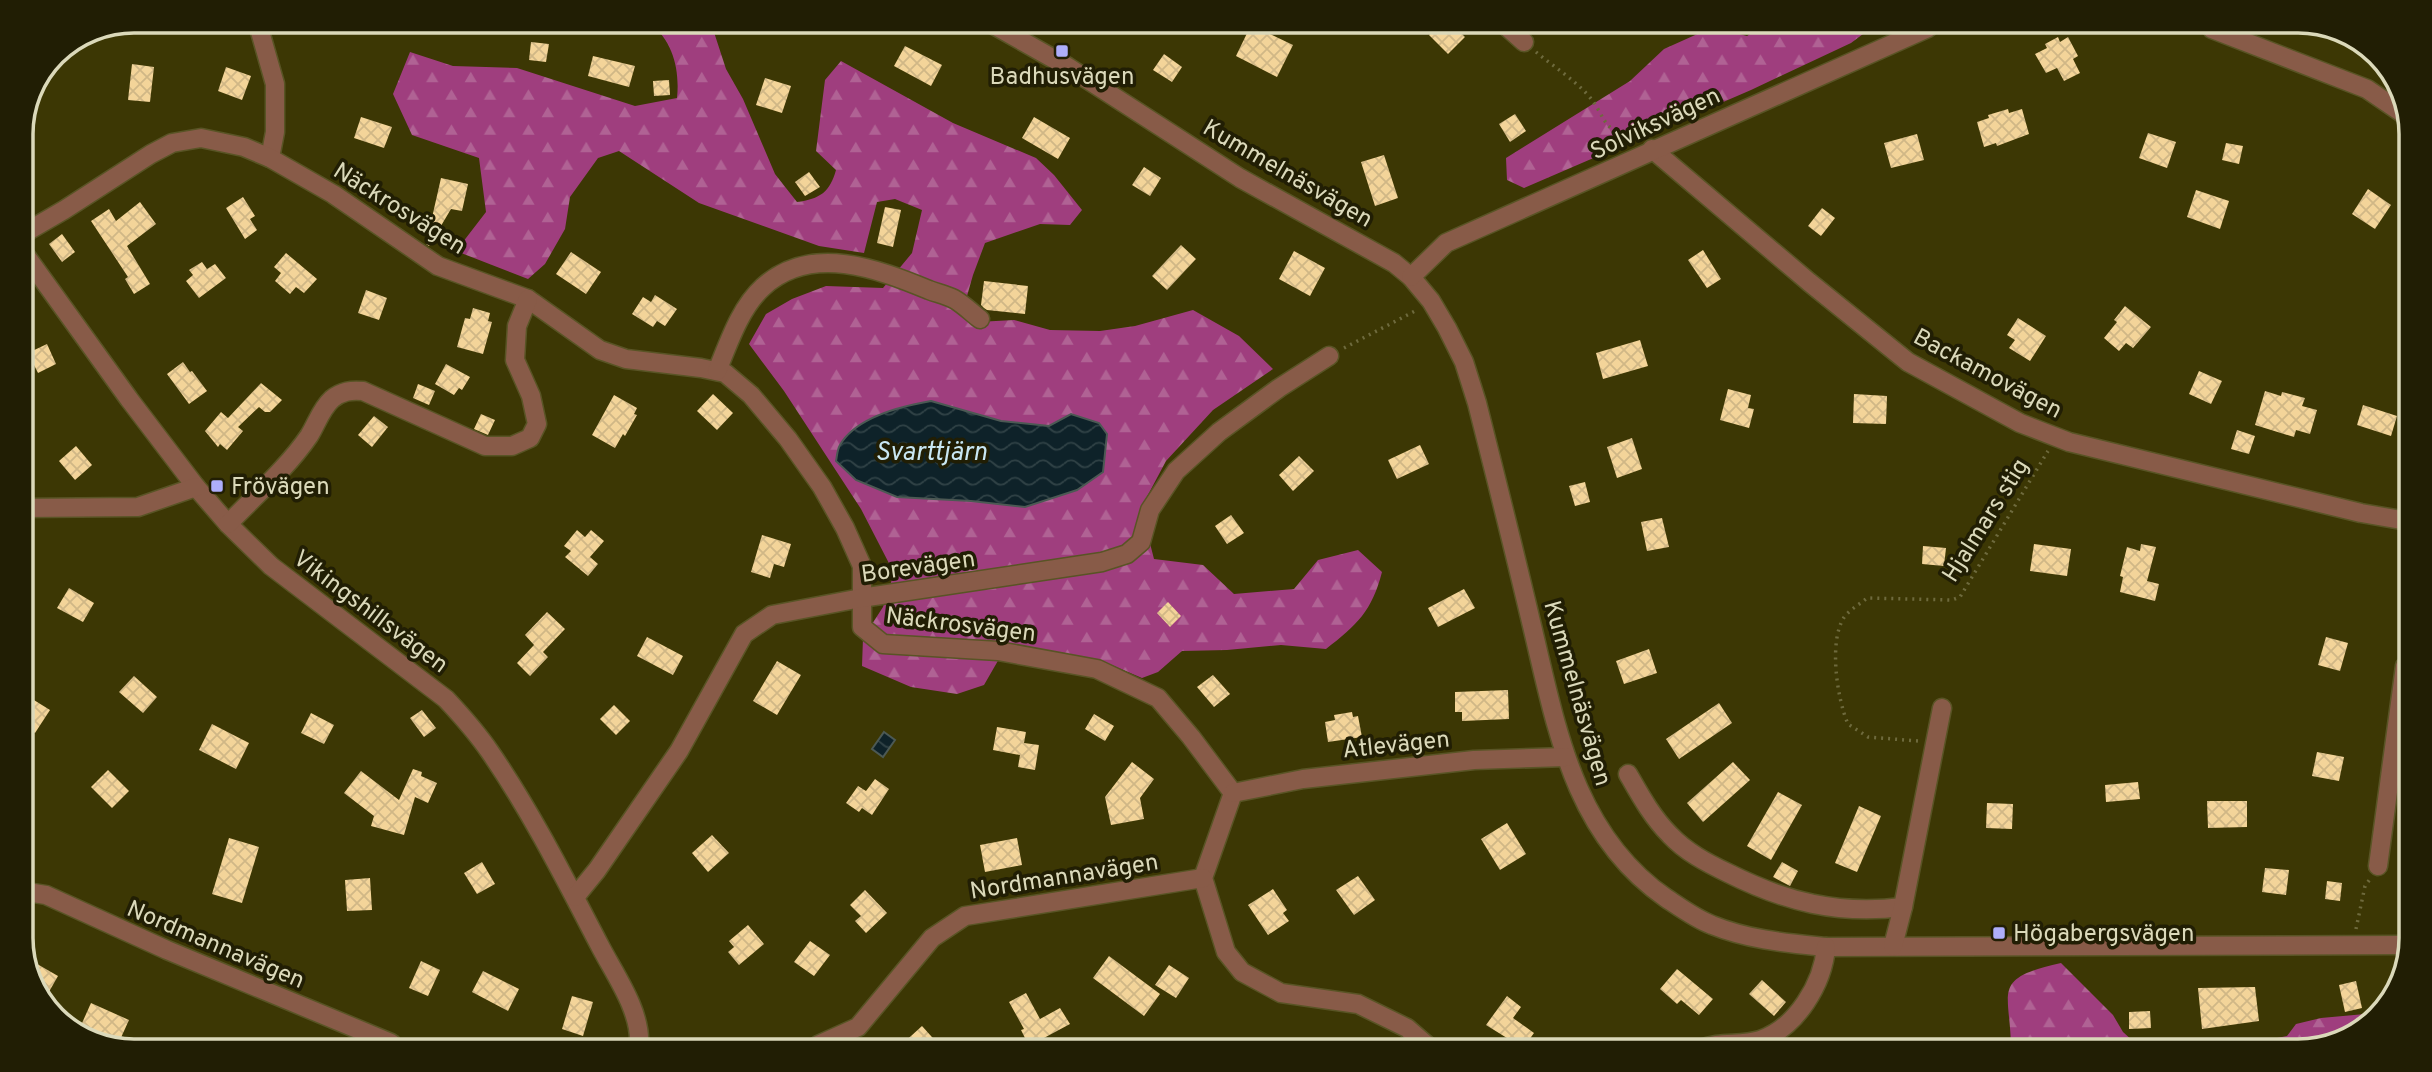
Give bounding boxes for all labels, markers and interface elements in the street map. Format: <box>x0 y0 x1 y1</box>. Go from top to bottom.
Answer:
marker: Badhusvägen <box>1054 43 1070 59</box>
place label: Badhusvägen <box>990 63 1134 93</box>
street label: Solviksvägen <box>1586 82 1725 168</box>
street label: Kummelnäsvägen <box>1197 114 1377 236</box>
street label: Näckrosvägen <box>327 157 471 262</box>
street label: Backamovägen <box>1907 323 2067 427</box>
water label: Svarttjärn <box>875 437 987 470</box>
street label: Hjalmars stig <box>1937 454 2037 589</box>
place label: Frövägen <box>231 473 330 503</box>
marker: Frövägen <box>209 478 225 494</box>
street label: Vikingshillsvägen <box>286 544 453 681</box>
street label: Borevägen <box>859 545 977 591</box>
street label: Kummelnäsvägen <box>1535 597 1617 790</box>
street label: Näckrosvägen <box>884 602 1038 650</box>
street label: Atlevägen <box>1341 725 1451 767</box>
street label: Nordmannavägen <box>968 848 1161 908</box>
street label: Nordmannavägen <box>122 895 309 997</box>
place label: Högabergsvägen <box>2013 920 2194 950</box>
marker: Högabergsvägen <box>1991 925 2007 941</box>

